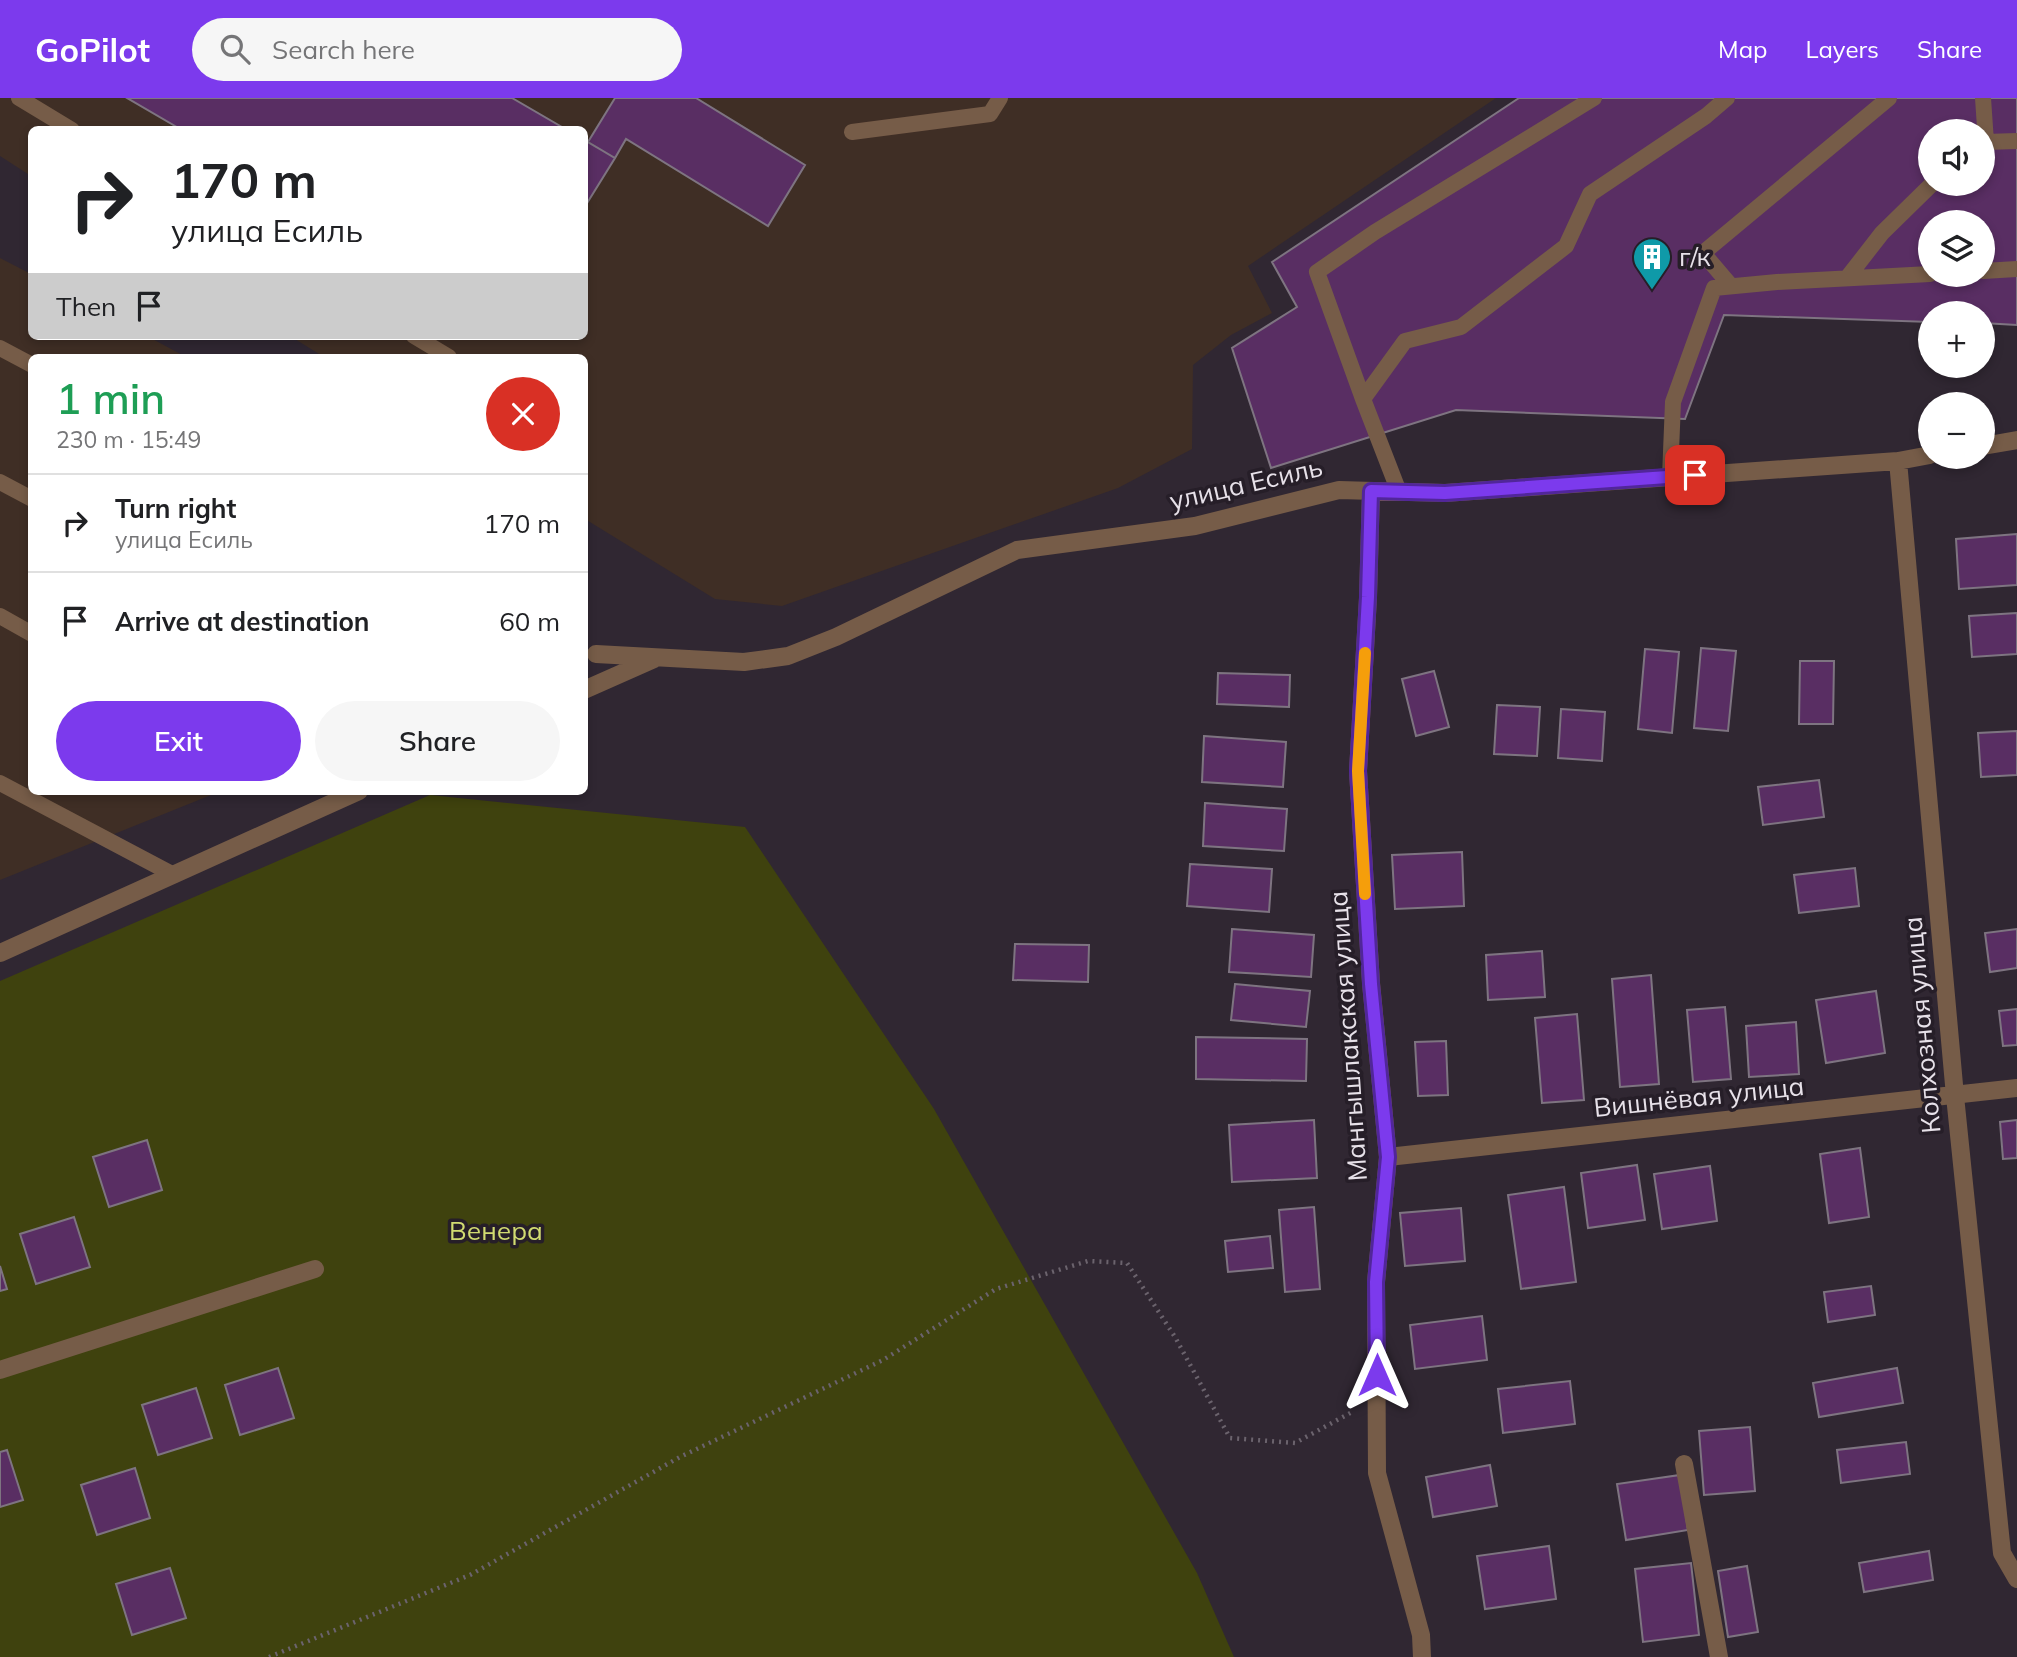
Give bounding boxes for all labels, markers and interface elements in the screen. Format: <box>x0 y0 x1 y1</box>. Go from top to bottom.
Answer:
search box <box>192 18 682 81</box>
text: GoPilot <box>35 29 150 70</box>
icon: search <box>216 30 254 68</box>
text: Search here <box>272 33 415 66</box>
text: Map <box>1718 34 1767 64</box>
text: Layers <box>1805 34 1879 64</box>
text: Share <box>1917 34 1982 64</box>
map controls <box>1918 119 1995 469</box>
button: sound <box>1918 119 1995 196</box>
text: 170 m <box>171 149 317 210</box>
icon: right <box>56 154 147 245</box>
text: улица Есиль <box>171 210 363 250</box>
button: layers <box>1918 210 1995 287</box>
building icon: г/к <box>1631 236 1673 291</box>
place label: г/к <box>1679 240 1710 273</box>
icon: arrive <box>130 287 168 325</box>
text: Then <box>56 290 116 323</box>
button: + <box>1918 301 1995 378</box>
text: 1 min <box>56 372 165 425</box>
button: close <box>486 377 560 451</box>
button: − <box>1918 392 1995 469</box>
text: 230 m · 15:49 <box>56 425 201 454</box>
pin <box>1665 445 1725 505</box>
street label: улица Есиль <box>1166 450 1326 517</box>
icon: arrive <box>1676 456 1714 494</box>
text: Turn right <box>115 492 236 525</box>
icon: right <box>56 504 94 542</box>
text: 170 m <box>484 507 560 540</box>
text: улица Есиль <box>115 525 253 554</box>
icon: arrive <box>56 602 94 640</box>
text: Arrive at destination <box>115 605 370 638</box>
text: 60 m <box>499 605 560 638</box>
button: Exit <box>56 701 301 781</box>
button: Share <box>315 701 560 781</box>
street label: Мангышлакская улица <box>1321 890 1374 1182</box>
street label: Колхозная улица <box>1896 915 1947 1135</box>
street label: Вишнёвая улица <box>1592 1069 1806 1124</box>
park label: Венера <box>449 1214 543 1247</box>
position arrow <box>1340 1338 1414 1412</box>

